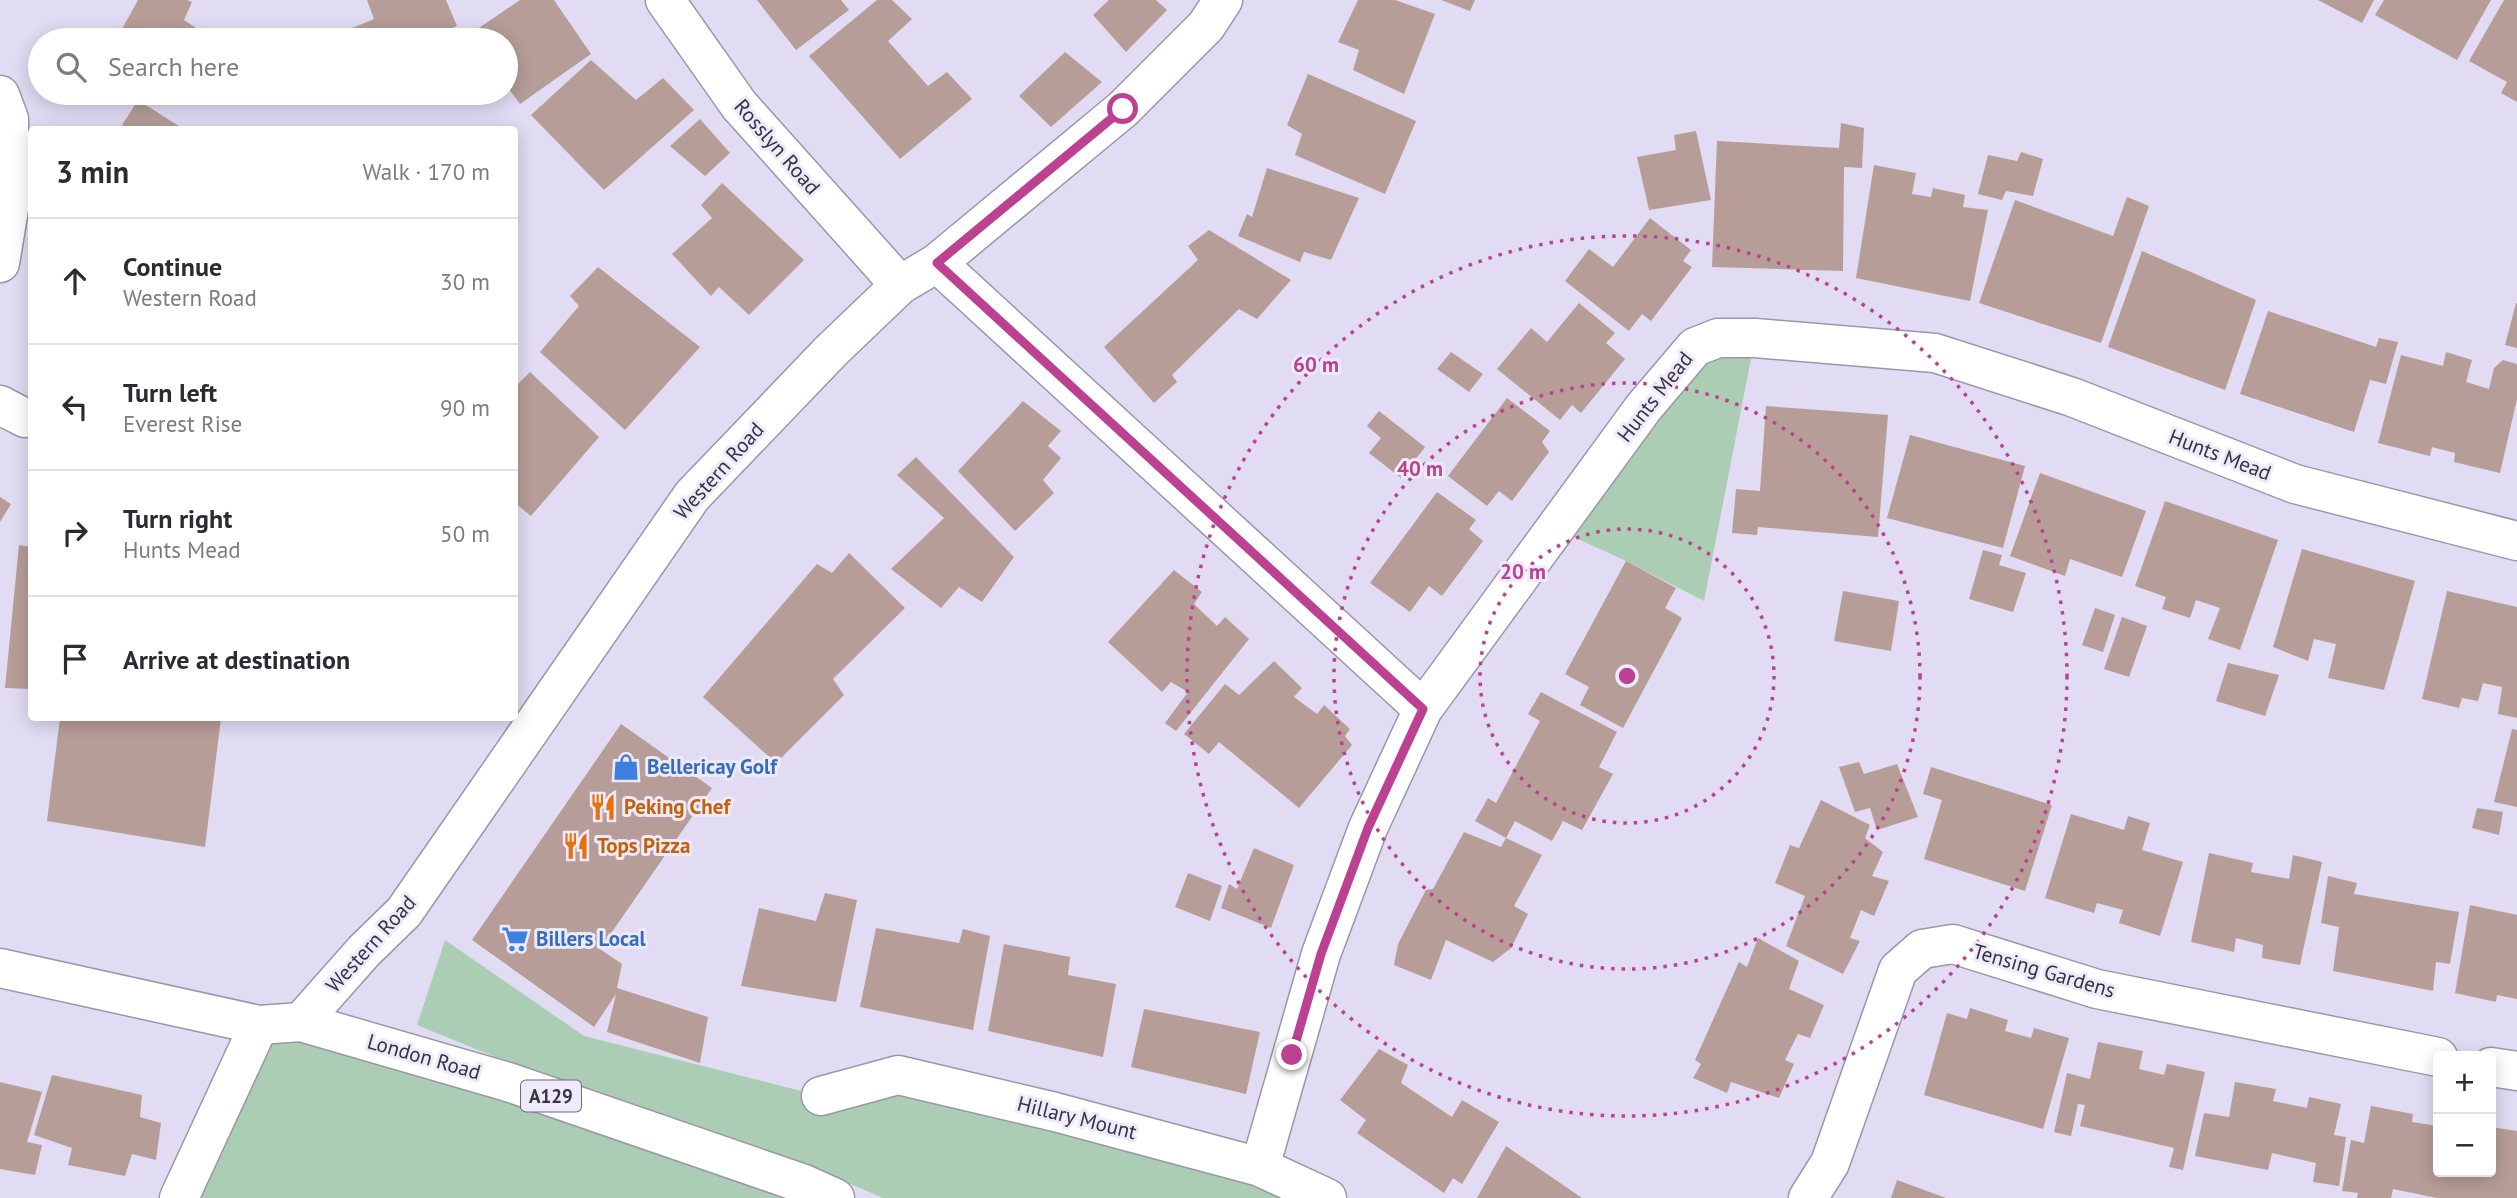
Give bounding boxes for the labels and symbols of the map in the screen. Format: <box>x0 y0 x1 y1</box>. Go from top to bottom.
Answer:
street label: Rosslyn Road <box>729 93 826 200</box>
route start <box>1107 93 1138 124</box>
street label: Hunts Mead <box>1611 346 1698 447</box>
text: 60 m <box>1293 351 1339 378</box>
street label: Western Road <box>668 416 770 525</box>
street label: Hunts Mead <box>2165 423 2275 486</box>
text: 40 m <box>1397 455 1443 482</box>
text: 20 m <box>1500 558 1546 585</box>
centre of rings <box>1615 664 1639 688</box>
shop icon: Bellericay Golf <box>611 752 641 782</box>
place label: Bellericay Golf <box>647 753 778 780</box>
restaurant icon: Peking Chef <box>588 792 618 822</box>
place label: Peking Chef <box>624 793 731 820</box>
restaurant icon: Tops Pizza <box>561 831 591 861</box>
place label: Tops Pizza <box>597 832 690 859</box>
street label: Western Road <box>320 889 422 998</box>
supermarket icon: Billers Local <box>500 924 530 954</box>
place label: Billers Local <box>536 925 646 952</box>
street label: Tensing Gardens <box>1970 937 2118 1004</box>
street label: London Road <box>364 1027 484 1086</box>
route end <box>1276 1039 1307 1070</box>
road number: A129 <box>521 1080 581 1112</box>
street label: Hillary Mount <box>1015 1090 1140 1145</box>

